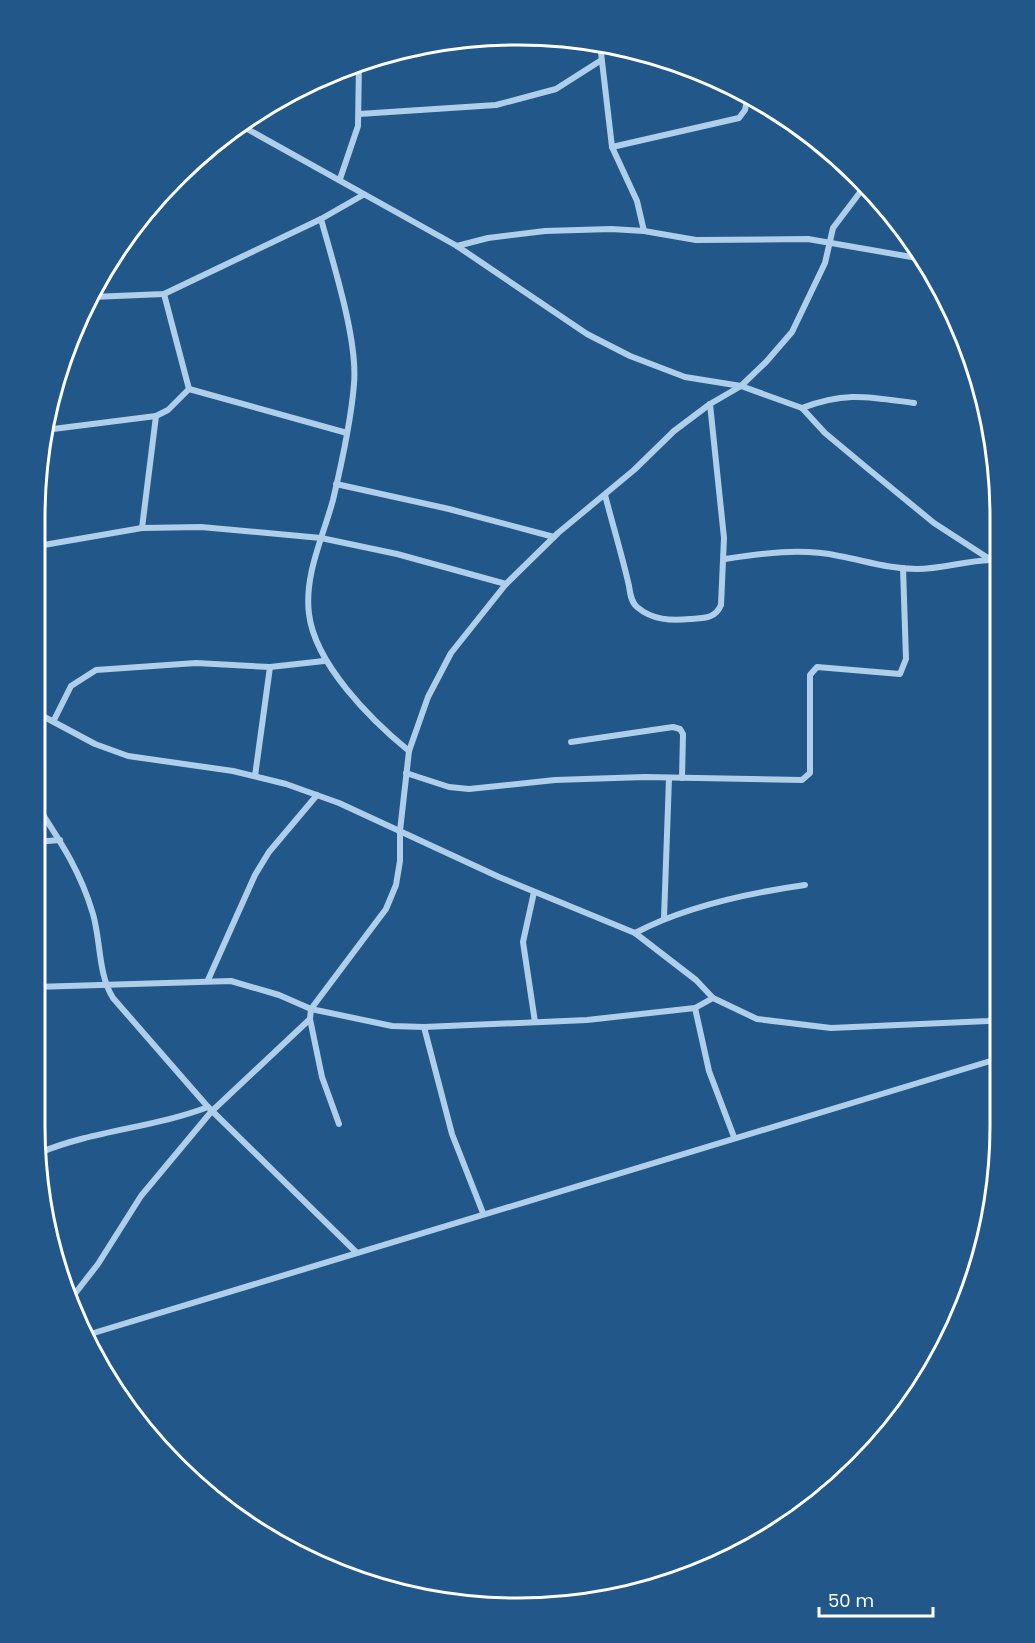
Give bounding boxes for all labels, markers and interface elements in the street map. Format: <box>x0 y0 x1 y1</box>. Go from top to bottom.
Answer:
scale bar <box>819 1580 933 1618</box>
text: 50 m <box>828 1588 874 1613</box>

